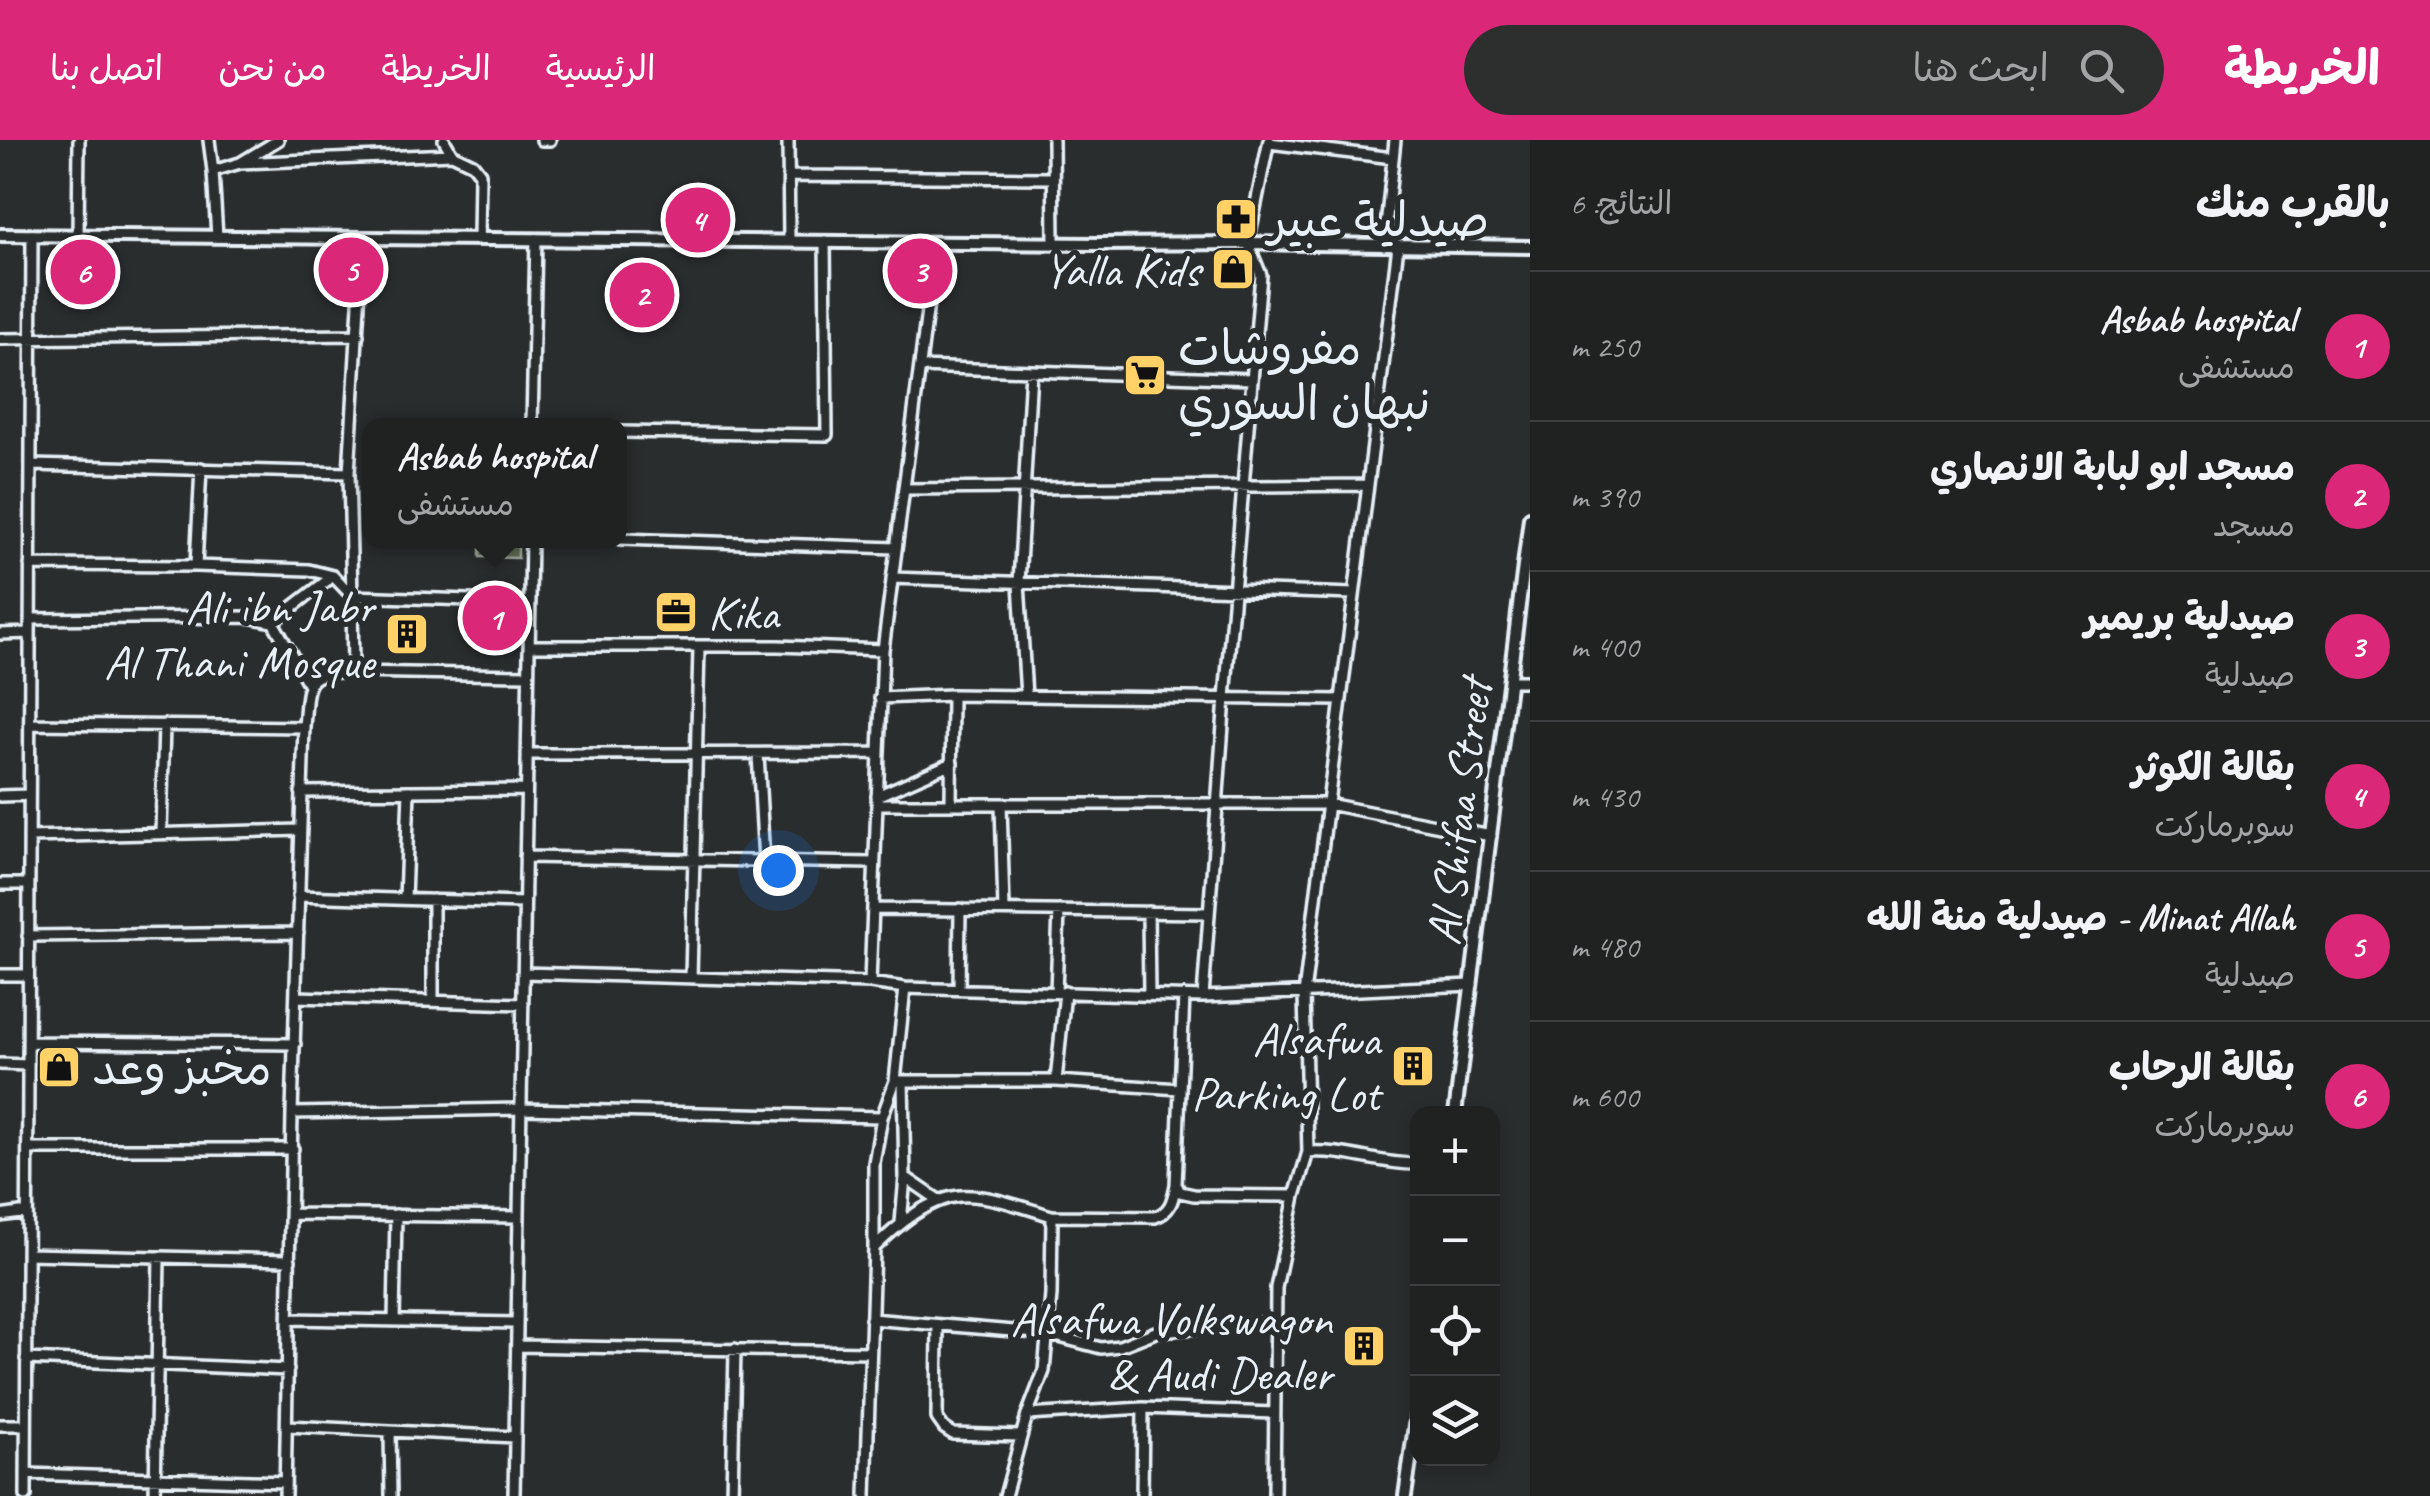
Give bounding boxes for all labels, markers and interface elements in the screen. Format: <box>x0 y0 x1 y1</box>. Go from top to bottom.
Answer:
search box <box>1464 25 2164 115</box>
text: الخريطة <box>2224 38 2380 98</box>
icon: search <box>2074 43 2129 98</box>
text: ابحث هنا <box>1913 45 2049 92</box>
text: اتصل بنا <box>50 46 163 91</box>
text: من نحن <box>218 46 327 91</box>
text: الخريطة <box>382 46 491 91</box>
text: الرئيسية <box>546 46 656 91</box>
text: بالقرب منك <box>2196 177 2390 230</box>
pin: 4 <box>666 182 730 258</box>
text: النتائج: 6 <box>1570 183 1672 224</box>
place label: صيدلية عبير <box>1264 190 1489 250</box>
pharmacy icon: صيدلية عبير <box>1213 196 1259 242</box>
pin: 5 <box>318 232 384 308</box>
pin: 6 <box>51 234 116 310</box>
pin: 3 <box>888 234 952 308</box>
place label: Yalla Kids <box>1043 240 1205 300</box>
shop icon: Yalla Kids <box>1210 246 1256 292</box>
pin: 2 <box>610 258 674 332</box>
text: Asbab hospital <box>2100 296 2295 343</box>
place label: مفروشات نبهان السوري <box>1178 318 1431 437</box>
text: 250 m <box>1570 326 1639 367</box>
text: 1 <box>2350 326 2365 367</box>
text: مستشفى <box>2178 347 2295 388</box>
supermarket icon: مفروشات نبهان السوري <box>1122 352 1168 398</box>
popup <box>362 418 627 548</box>
text: Asbab hospital <box>397 433 592 480</box>
text: مسجد ابو لبابة الانصاري <box>1930 444 2295 491</box>
text: 390 m <box>1570 476 1639 517</box>
text: 2 <box>2350 476 2365 517</box>
text: مستشفى <box>397 484 514 525</box>
text: مسجد <box>2213 505 2295 546</box>
place label: Ali ibn Jabr Al Thani Mosque <box>104 577 378 692</box>
pin: 1 <box>462 580 528 656</box>
place label: Kika <box>708 583 781 643</box>
office icon: Kika <box>653 589 699 635</box>
text: صيدلية بريمير <box>2085 594 2295 641</box>
building icon: Ali ibn Jabr Al Thani Mosque <box>384 611 430 657</box>
text: 400 m <box>1570 626 1639 667</box>
text: 3 <box>2350 626 2365 667</box>
text: صيدلية <box>2205 655 2295 696</box>
street label: Al Shifaa Street <box>1413 670 1506 948</box>
text: بقالة الكوثر <box>2132 744 2295 791</box>
text: 430 m <box>1570 776 1639 817</box>
text: 4 <box>2350 776 2365 817</box>
text: سوبرماركت <box>2154 805 2295 846</box>
your location <box>753 845 804 896</box>
text: Minat Allah - صيدلية منة الله <box>1866 894 2295 941</box>
text: 480 m <box>1570 926 1639 967</box>
text: 5 <box>2351 926 2364 967</box>
text: صيدلية <box>2205 955 2295 996</box>
place label: Alsafwa Parking Lot <box>1191 1009 1384 1124</box>
place label: مخبز وعد <box>92 1038 272 1098</box>
building icon: Alsafwa Parking Lot <box>1390 1043 1436 1089</box>
shop icon: مخبز وعد <box>36 1044 82 1090</box>
text: بقالة الرحاب <box>2109 1044 2295 1091</box>
text: 600 m <box>1570 1076 1639 1117</box>
text: 6 <box>2350 1076 2365 1117</box>
text: سوبرماركت <box>2154 1105 2295 1146</box>
map controls <box>1410 1106 1500 1466</box>
button: + <box>1410 1106 1500 1196</box>
button: − <box>1410 1196 1500 1286</box>
button: locate <box>1410 1286 1500 1376</box>
place label: Alsafwa Volkswagon & Audi Dealer <box>1010 1289 1336 1404</box>
building icon: Alsafwa Volkswagon & Audi Dealer <box>1341 1323 1387 1369</box>
button: layers <box>1410 1376 1500 1466</box>

